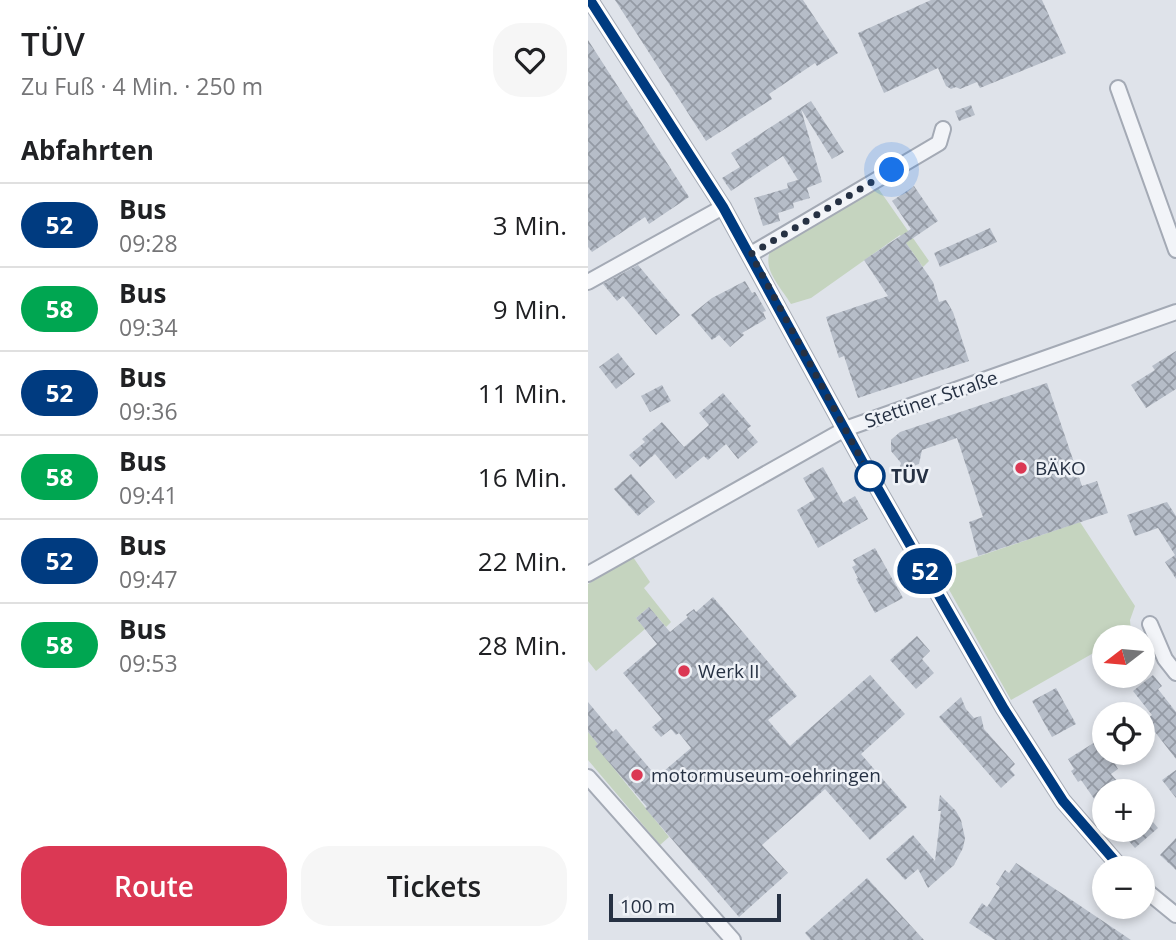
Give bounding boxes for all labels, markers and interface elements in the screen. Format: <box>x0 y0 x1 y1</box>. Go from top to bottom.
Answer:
text: TÜV <box>21 21 85 66</box>
button: heart <box>493 23 567 97</box>
text: Zu Fuß · 4 Min. · 250 m <box>21 70 263 102</box>
text: Abfahrten <box>21 132 154 168</box>
your location <box>874 152 909 187</box>
text: Bus <box>119 191 166 227</box>
text: 3 Min. <box>493 207 567 243</box>
text: 52 <box>46 208 73 241</box>
text: 09:28 <box>119 227 178 259</box>
text: Bus <box>119 275 166 311</box>
text: 9 Min. <box>493 291 567 327</box>
text: 58 <box>46 292 73 325</box>
text: 09:34 <box>119 311 178 343</box>
text: Bus <box>119 359 166 395</box>
street label: Stettiner Straße <box>861 364 1001 434</box>
text: 11 Min. <box>478 375 567 411</box>
text: 52 <box>46 376 73 409</box>
text: 09:36 <box>119 395 178 427</box>
text: Bus <box>119 443 166 479</box>
place label: BÄKO <box>1035 455 1086 481</box>
text: 16 Min. <box>478 459 567 495</box>
text: 58 <box>46 460 73 493</box>
marker: BÄKO <box>1013 460 1029 476</box>
marker: TÜV <box>855 461 885 491</box>
place label: TÜV <box>891 463 929 489</box>
text: 09:41 <box>119 479 178 511</box>
text: Bus <box>119 527 166 563</box>
text: 22 Min. <box>478 543 567 579</box>
text: 52 <box>46 544 73 577</box>
line badge: 52 <box>894 548 956 594</box>
text: 52 <box>911 554 939 587</box>
text: 09:47 <box>119 563 178 595</box>
text: Bus <box>119 611 166 647</box>
north arrow <box>1092 625 1155 688</box>
map controls <box>1092 625 1155 919</box>
text: 28 Min. <box>478 627 567 663</box>
text: 58 <box>46 628 73 661</box>
text: 09:53 <box>119 647 178 679</box>
place label: Werk II <box>698 658 760 684</box>
marker: Werk II <box>676 663 692 679</box>
button: locate <box>1092 702 1155 765</box>
place label: motormuseum-oehringen <box>651 762 881 788</box>
marker: motormuseum-oehringen <box>629 767 645 783</box>
button: + <box>1092 779 1155 842</box>
button: Route <box>21 846 287 926</box>
button: Tickets <box>301 846 567 926</box>
button: − <box>1092 856 1155 919</box>
scale bar <box>609 891 780 923</box>
text: 100 m <box>620 893 675 919</box>

